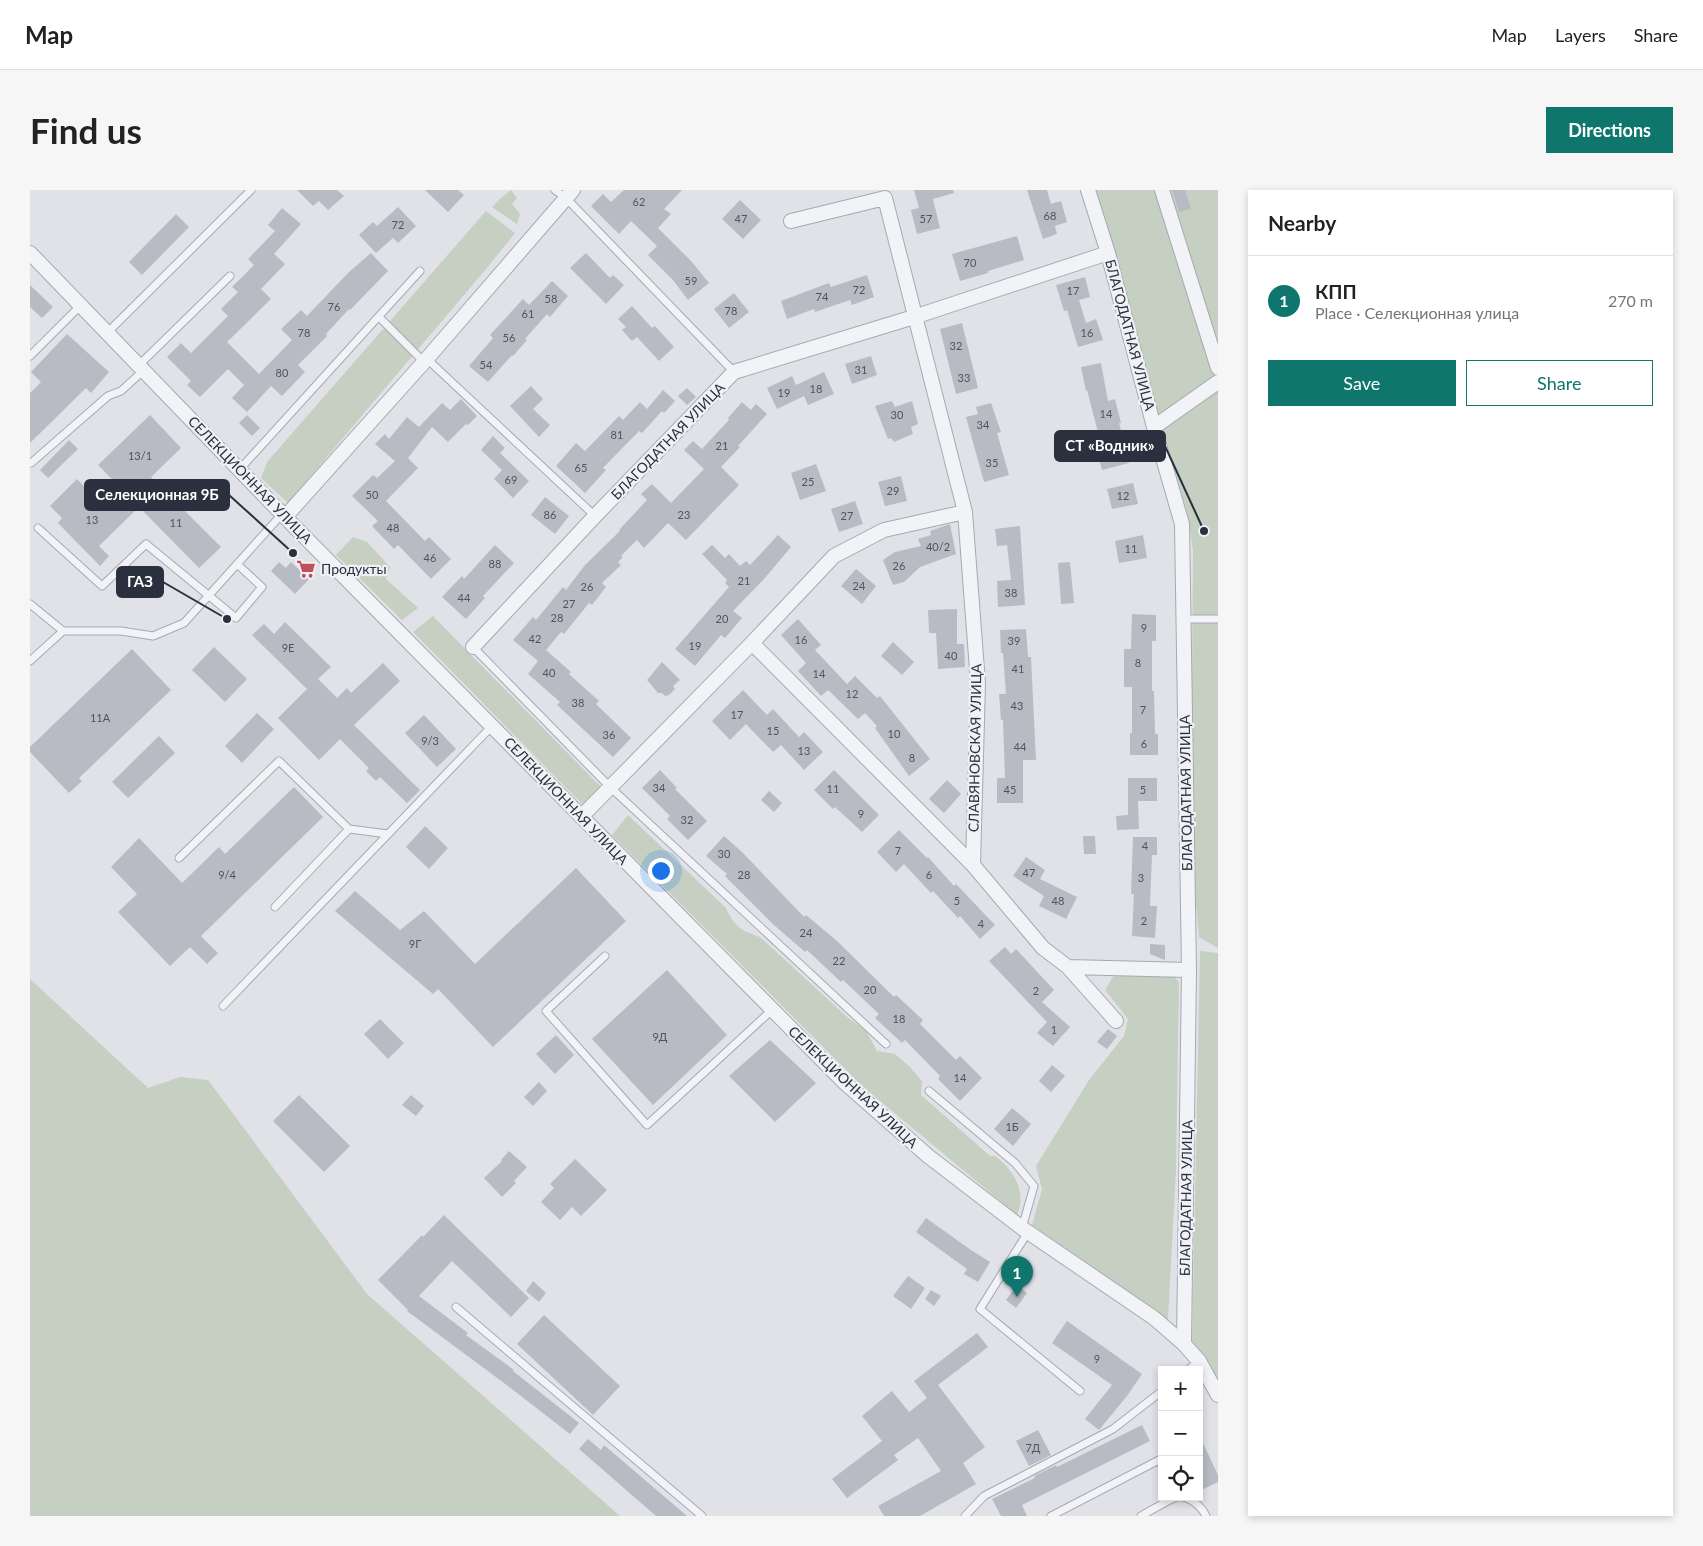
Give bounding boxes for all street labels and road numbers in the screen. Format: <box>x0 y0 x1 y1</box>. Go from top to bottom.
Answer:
street label: БЛАГОДАТНАЯ УЛИЦА <box>1102 257 1159 413</box>
street label: БЛАГОДАТНАЯ УЛИЦА <box>607 378 728 503</box>
street label: СЕЛЕКЦИОННАЯ УЛИЦА <box>185 412 316 547</box>
street label: СЛАВЯНОВСКАЯ УЛИЦА <box>965 663 984 832</box>
street label: БЛАГОДАТНАЯ УЛИЦА <box>1176 714 1195 871</box>
street label: СЕЛЕКЦИОННАЯ УЛИЦА <box>501 733 632 868</box>
street label: СЕЛЕКЦИОННАЯ УЛИЦА <box>785 1022 922 1151</box>
street label: БЛАГОДАТНАЯ УЛИЦА <box>1176 1119 1195 1276</box>

